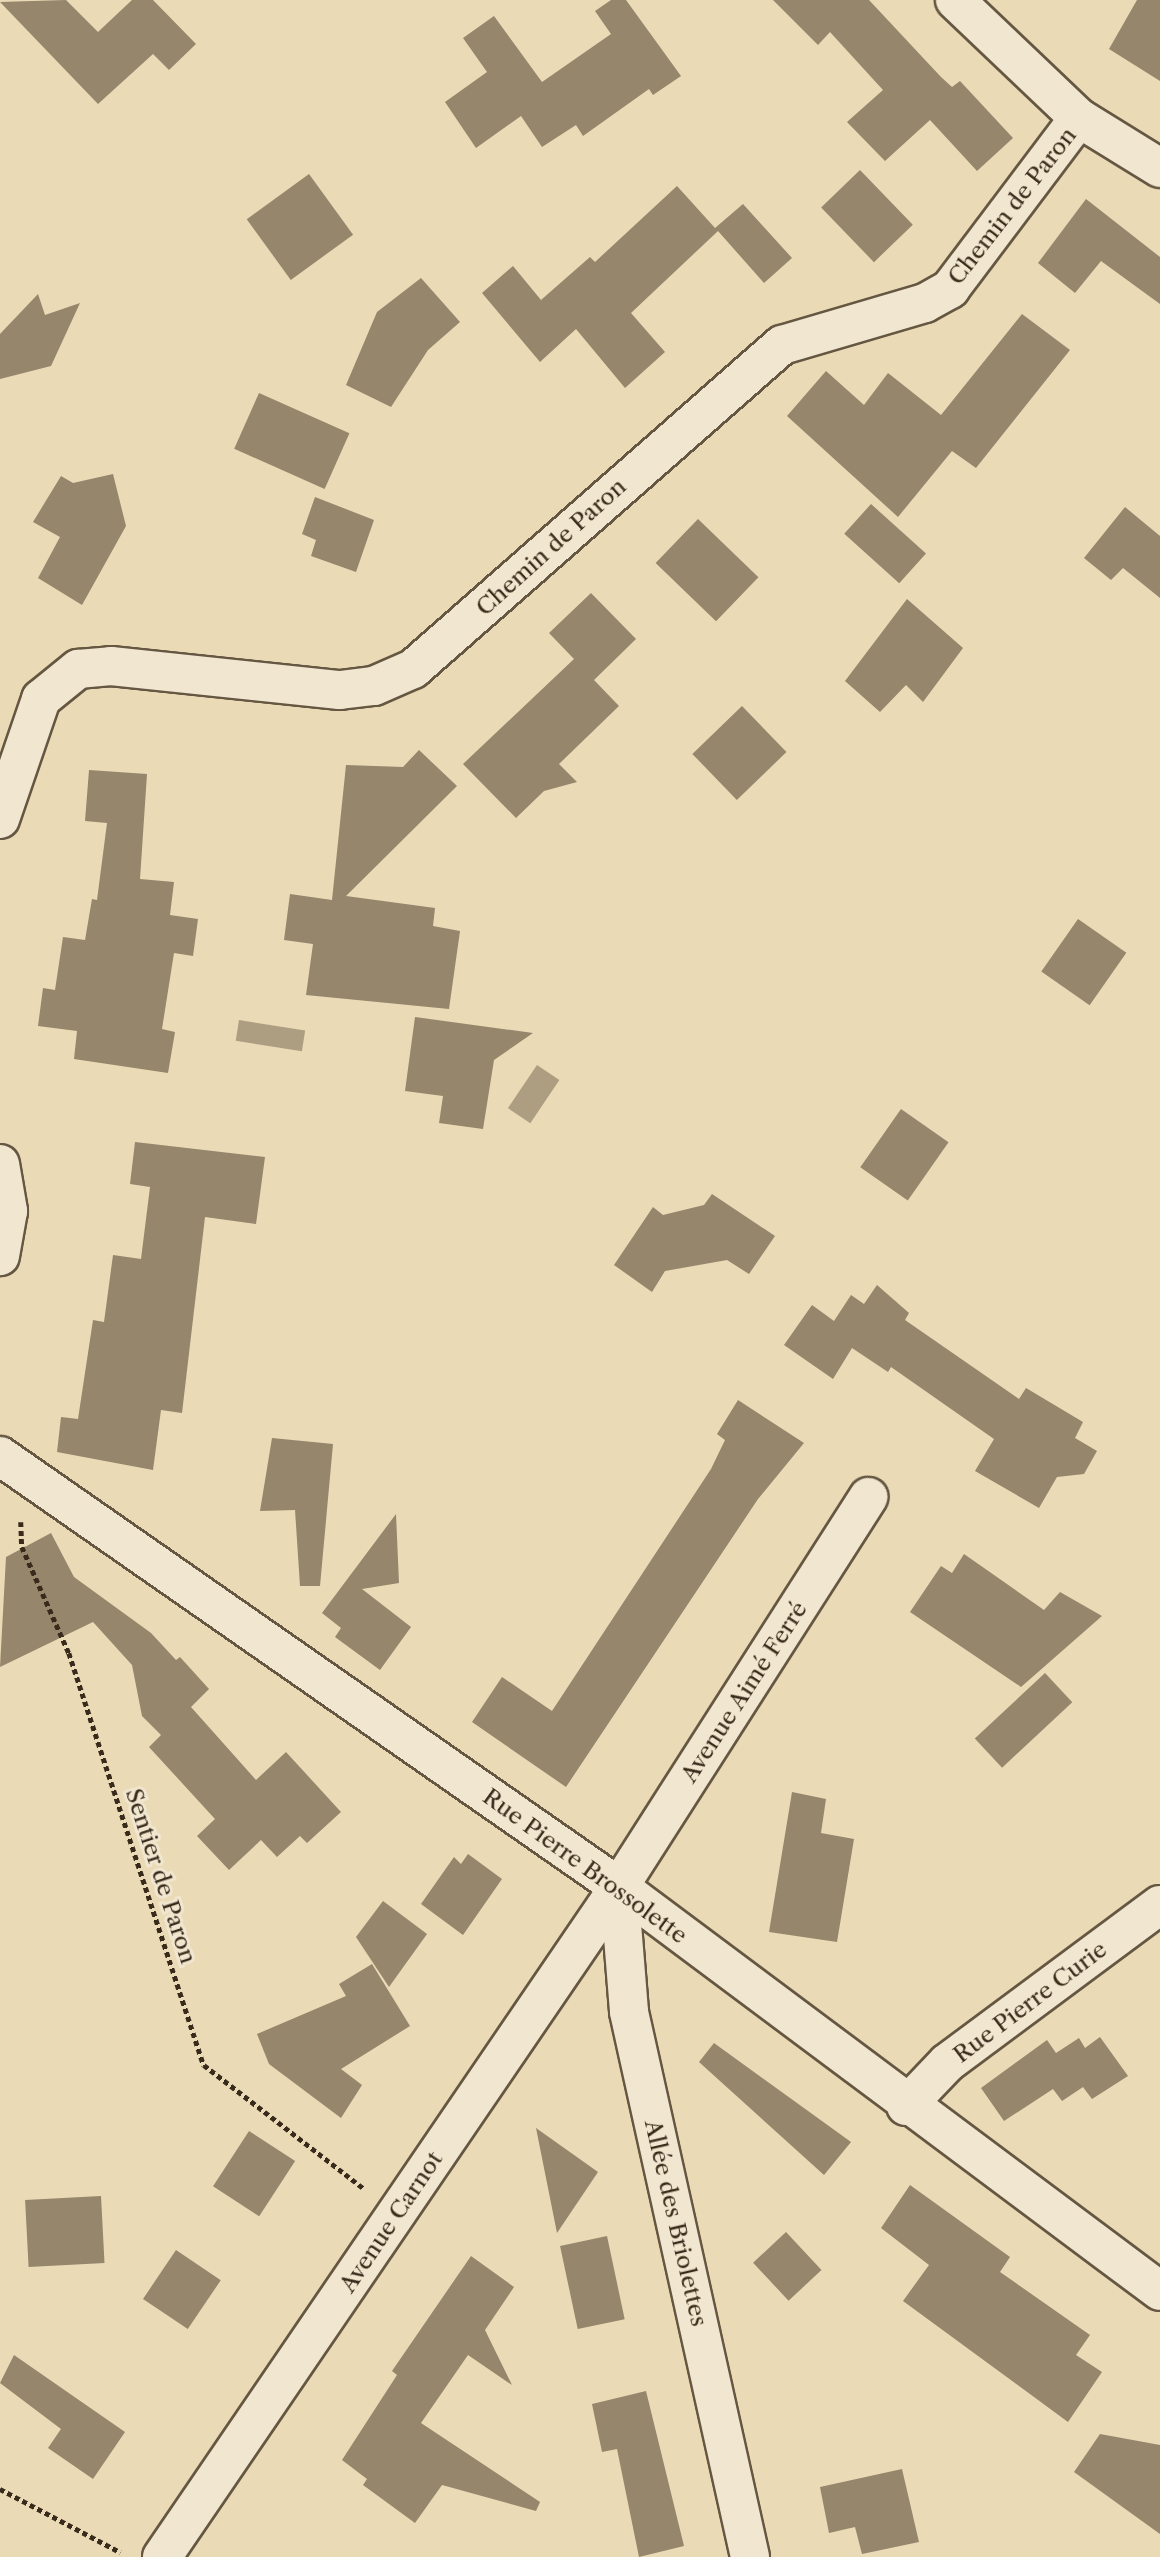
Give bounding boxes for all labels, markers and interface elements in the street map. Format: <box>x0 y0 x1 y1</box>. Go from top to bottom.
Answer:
street label: Chemin de Paron <box>942 122 1082 290</box>
street label: Chemin de Paron <box>470 473 632 621</box>
street label: Avenue Aimé Ferré <box>675 1596 813 1788</box>
street label: Rue Pierre Brossolette <box>478 1783 692 1949</box>
street label: Sentier de Paron <box>120 1785 202 1967</box>
street label: Rue Pierre Curie <box>948 1935 1112 2069</box>
street label: Allée des Briolettes <box>639 2117 713 2329</box>
street label: Avenue Carnot <box>334 2146 448 2298</box>

